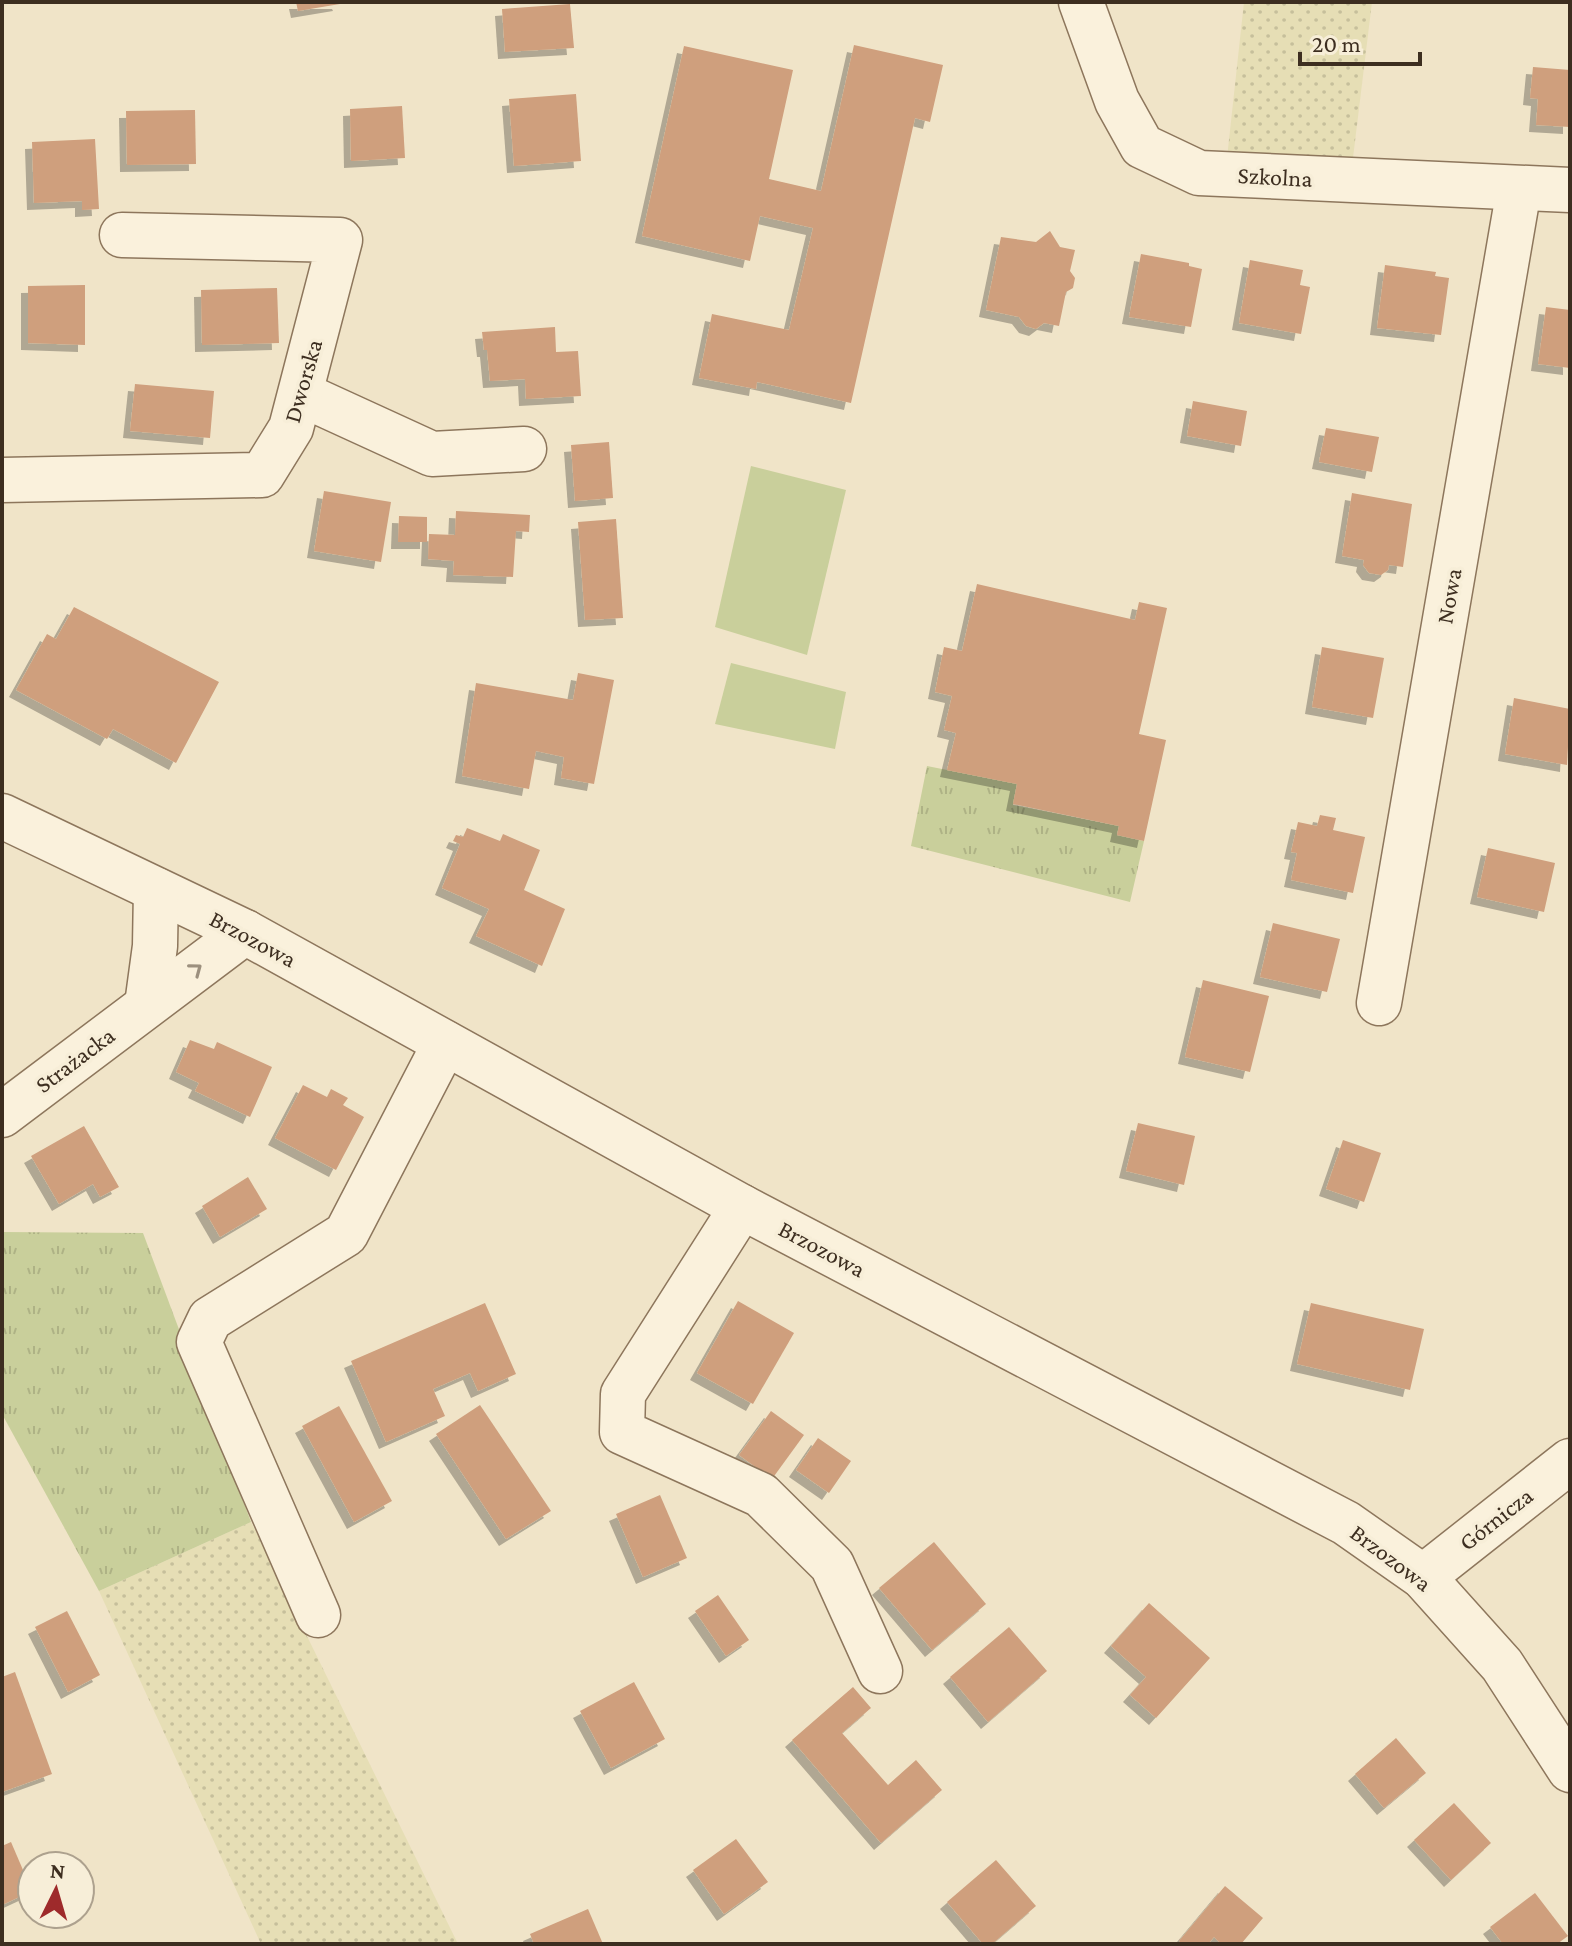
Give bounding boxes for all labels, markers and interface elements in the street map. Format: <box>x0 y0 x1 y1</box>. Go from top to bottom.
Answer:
scale bar <box>1300 16 1420 66</box>
text: 20 m <box>1312 30 1361 57</box>
street label: Szkolna <box>1237 161 1313 192</box>
street label: Dworska <box>278 336 327 426</box>
street label: Nowa <box>1430 566 1467 626</box>
street label: Brzozowa <box>205 905 301 973</box>
one-way arrow <box>187 964 202 978</box>
street label: Strażacka <box>30 1021 120 1098</box>
street label: Brzozowa <box>774 1215 870 1283</box>
street label: Górnicza <box>1453 1481 1538 1556</box>
street label: Brzozowa <box>1346 1518 1437 1597</box>
north arrow <box>16 1850 96 1930</box>
text: N <box>49 1857 66 1884</box>

